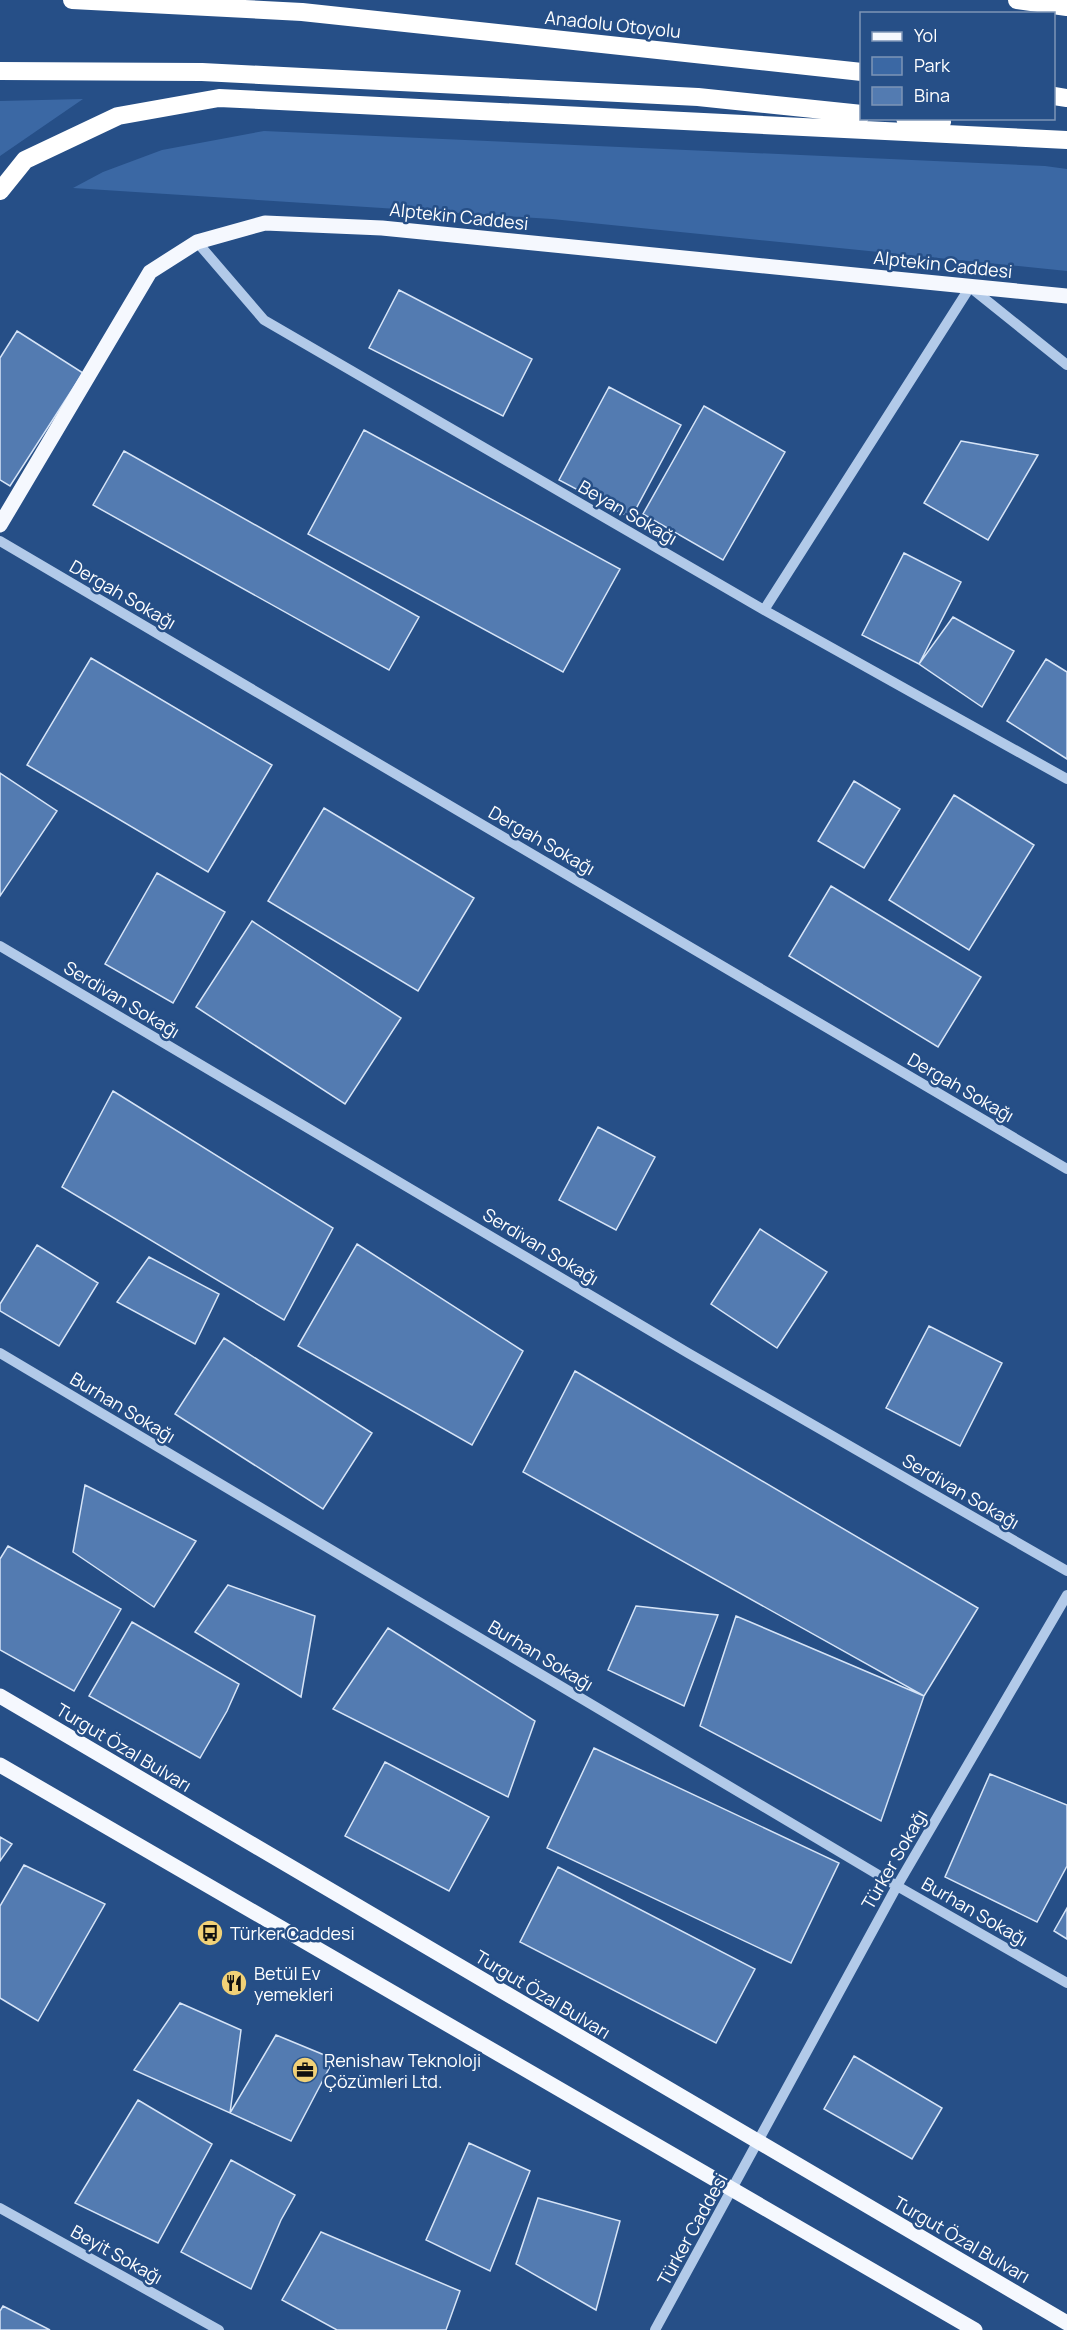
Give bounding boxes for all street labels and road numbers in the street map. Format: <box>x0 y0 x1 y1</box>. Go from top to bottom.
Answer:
street label: Anadolu Otoyolu <box>544 5 682 43</box>
street label: Alptekin Caddesi <box>388 197 530 235</box>
street label: Alptekin Caddesi <box>872 245 1014 283</box>
street label: Beyan Sokağı <box>574 474 682 550</box>
street label: Dergah Sokağı <box>65 554 181 634</box>
street label: Dergah Sokağı <box>484 800 600 880</box>
street label: Serdivan Sokağı <box>60 955 184 1043</box>
street label: Dergah Sokağı <box>903 1047 1019 1127</box>
street label: Serdivan Sokağı <box>479 1202 603 1290</box>
street label: Burhan Sokağı <box>66 1366 180 1448</box>
street label: Serdivan Sokağı <box>898 1448 1024 1534</box>
street label: Burhan Sokağı <box>484 1614 598 1696</box>
street label: Turgut Özal Bulvarı <box>52 1697 196 1797</box>
street label: Türker Sokağı <box>856 1805 932 1913</box>
street label: Burhan Sokağı <box>918 1871 1032 1951</box>
street label: Turgut Özal Bulvarı <box>471 1944 615 2044</box>
street label: Türker Caddesi <box>651 2169 733 2289</box>
street label: Turgut Özal Bulvarı <box>889 2190 1035 2288</box>
street label: Beyit Sokağı <box>67 2219 167 2289</box>

